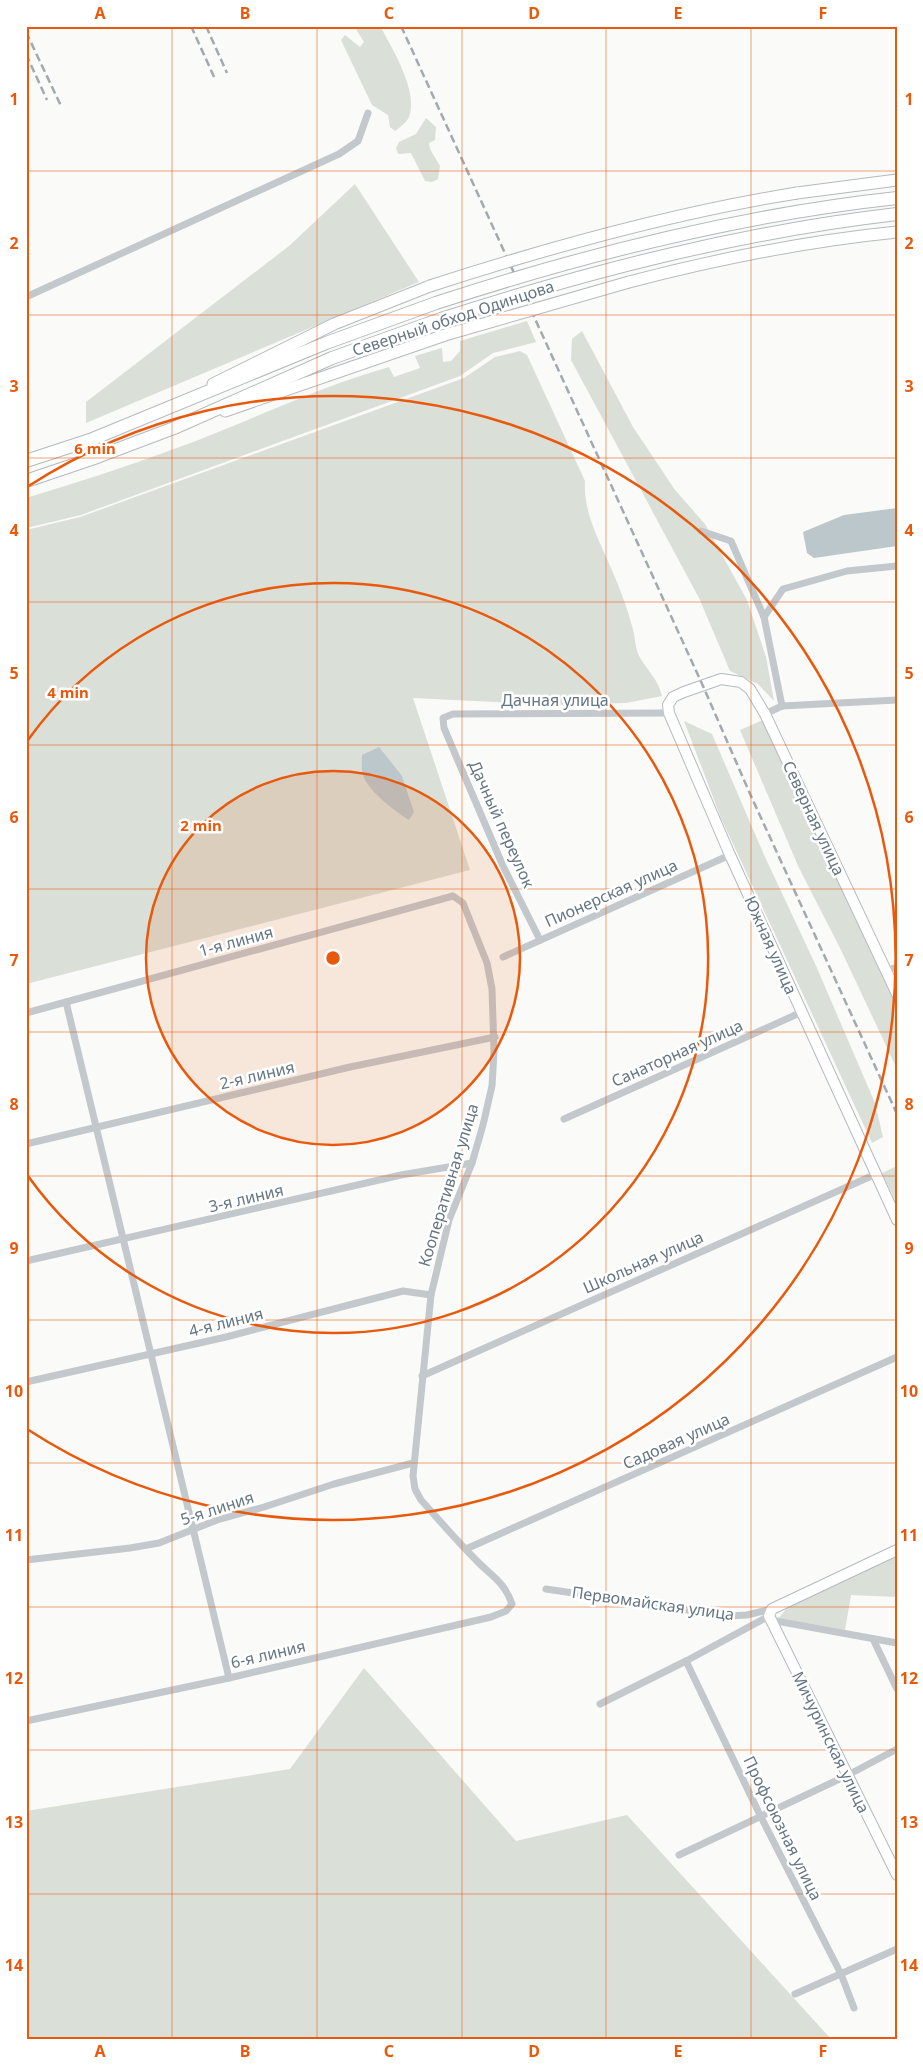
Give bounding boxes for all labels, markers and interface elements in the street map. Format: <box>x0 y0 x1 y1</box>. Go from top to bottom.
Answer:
text: A <box>94 2 106 24</box>
text: B <box>240 2 250 24</box>
text: C <box>384 2 394 24</box>
text: D <box>528 2 540 24</box>
text: E <box>674 2 683 24</box>
text: F <box>819 2 827 24</box>
text: 1 <box>9 88 19 110</box>
text: 1 <box>904 88 914 110</box>
text: 2 <box>9 232 19 254</box>
text: 2 <box>904 232 914 254</box>
street label: Северный обход Одинцова <box>349 275 557 361</box>
text: 3 <box>9 375 19 397</box>
text: 3 <box>904 375 914 397</box>
text: 6 min <box>74 438 116 458</box>
text: 4 <box>9 519 19 541</box>
text: 4 <box>904 519 914 541</box>
text: 5 <box>9 662 19 684</box>
text: 5 <box>904 662 914 684</box>
text: 4 min <box>47 682 89 702</box>
street label: Дачная улица <box>501 689 609 711</box>
street label: Дачный переулок <box>464 757 540 892</box>
street label: Северная улица <box>778 757 850 879</box>
text: 6 <box>9 806 19 828</box>
text: 6 <box>904 806 914 828</box>
text: 2 min <box>180 815 222 835</box>
street label: Пионерская улица <box>541 854 681 932</box>
street label: Южная улица <box>740 892 802 998</box>
street label: 1-я линия <box>196 921 276 961</box>
text: 7 <box>9 949 19 971</box>
centre of rings <box>324 949 342 967</box>
text: 7 <box>904 949 914 971</box>
street label: Санаторная улица <box>608 1014 746 1092</box>
street label: 2-я линия <box>217 1056 297 1094</box>
text: 8 <box>9 1093 19 1115</box>
text: 8 <box>904 1093 914 1115</box>
street label: Кооперативная улица <box>413 1101 483 1269</box>
street label: 3-я линия <box>206 1179 286 1217</box>
street label: Школьная улица <box>579 1226 707 1298</box>
text: 9 <box>9 1237 19 1259</box>
text: 9 <box>904 1237 914 1259</box>
street label: 4-я линия <box>186 1302 266 1342</box>
text: 10 <box>5 1380 23 1402</box>
text: 10 <box>900 1380 918 1402</box>
street label: Садовая улица <box>619 1408 733 1474</box>
street label: 5-я линия <box>177 1486 257 1530</box>
text: 11 <box>5 1524 23 1546</box>
text: 11 <box>900 1524 918 1546</box>
street label: Первомайская улица <box>570 1581 736 1625</box>
street label: 6-я линия <box>228 1635 308 1673</box>
text: 12 <box>5 1667 23 1689</box>
street label: Мичуринская улица <box>787 1667 875 1817</box>
text: 12 <box>900 1667 918 1689</box>
street label: Профсоюзная улица <box>738 1752 828 1904</box>
text: 13 <box>5 1811 23 1833</box>
text: 13 <box>900 1811 918 1833</box>
text: 14 <box>5 1954 23 1976</box>
text: 14 <box>900 1954 918 1976</box>
text: A <box>94 2040 106 2062</box>
text: B <box>240 2040 250 2062</box>
text: C <box>384 2040 394 2062</box>
text: D <box>528 2040 540 2062</box>
text: E <box>674 2040 683 2062</box>
text: F <box>819 2040 827 2062</box>

